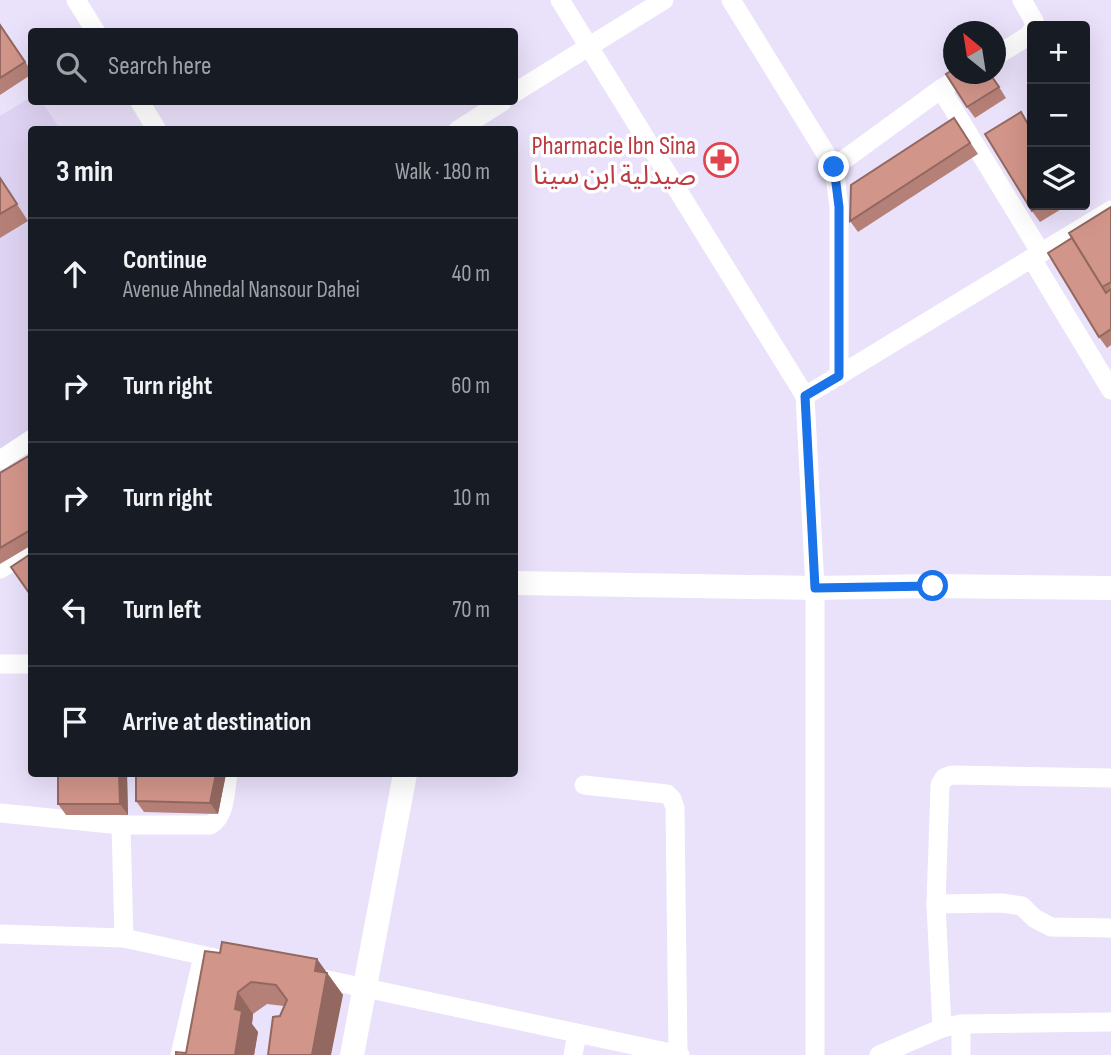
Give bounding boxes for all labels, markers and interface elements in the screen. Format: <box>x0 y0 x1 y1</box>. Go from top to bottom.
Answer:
north arrow <box>943 21 1006 84</box>
map controls <box>1027 21 1090 210</box>
button: + <box>1027 21 1090 84</box>
search box <box>28 28 518 105</box>
icon: search <box>52 48 90 86</box>
text: Search here <box>108 51 211 82</box>
button: − <box>1027 84 1090 147</box>
place label: Pharmacie Ibn Sina صيدلية ابن سينا <box>531 131 696 192</box>
pharmacy icon: Pharmacie Ibn Sina صيدلية ابن سينا <box>702 141 740 179</box>
button: layers <box>1027 147 1090 210</box>
route end <box>818 151 849 182</box>
text: 3 min <box>56 154 113 190</box>
text: Walk · 180 m <box>395 158 490 186</box>
text: Continue <box>123 245 207 276</box>
icon: ahead <box>56 255 94 293</box>
text: 40 m <box>452 260 490 288</box>
text: Avenue Ahnedal Nansour Dahei <box>123 276 360 304</box>
icon: right <box>56 367 94 405</box>
text: Turn right <box>123 371 212 402</box>
text: 60 m <box>451 372 490 400</box>
icon: right <box>56 479 94 517</box>
text: Turn right <box>123 483 212 514</box>
text: 10 m <box>453 484 490 512</box>
route start <box>917 570 948 601</box>
icon: left <box>56 591 94 629</box>
text: Turn left <box>123 595 201 626</box>
text: 70 m <box>452 596 490 624</box>
icon: arrive <box>56 703 94 741</box>
text: Arrive at destination <box>123 707 311 738</box>

